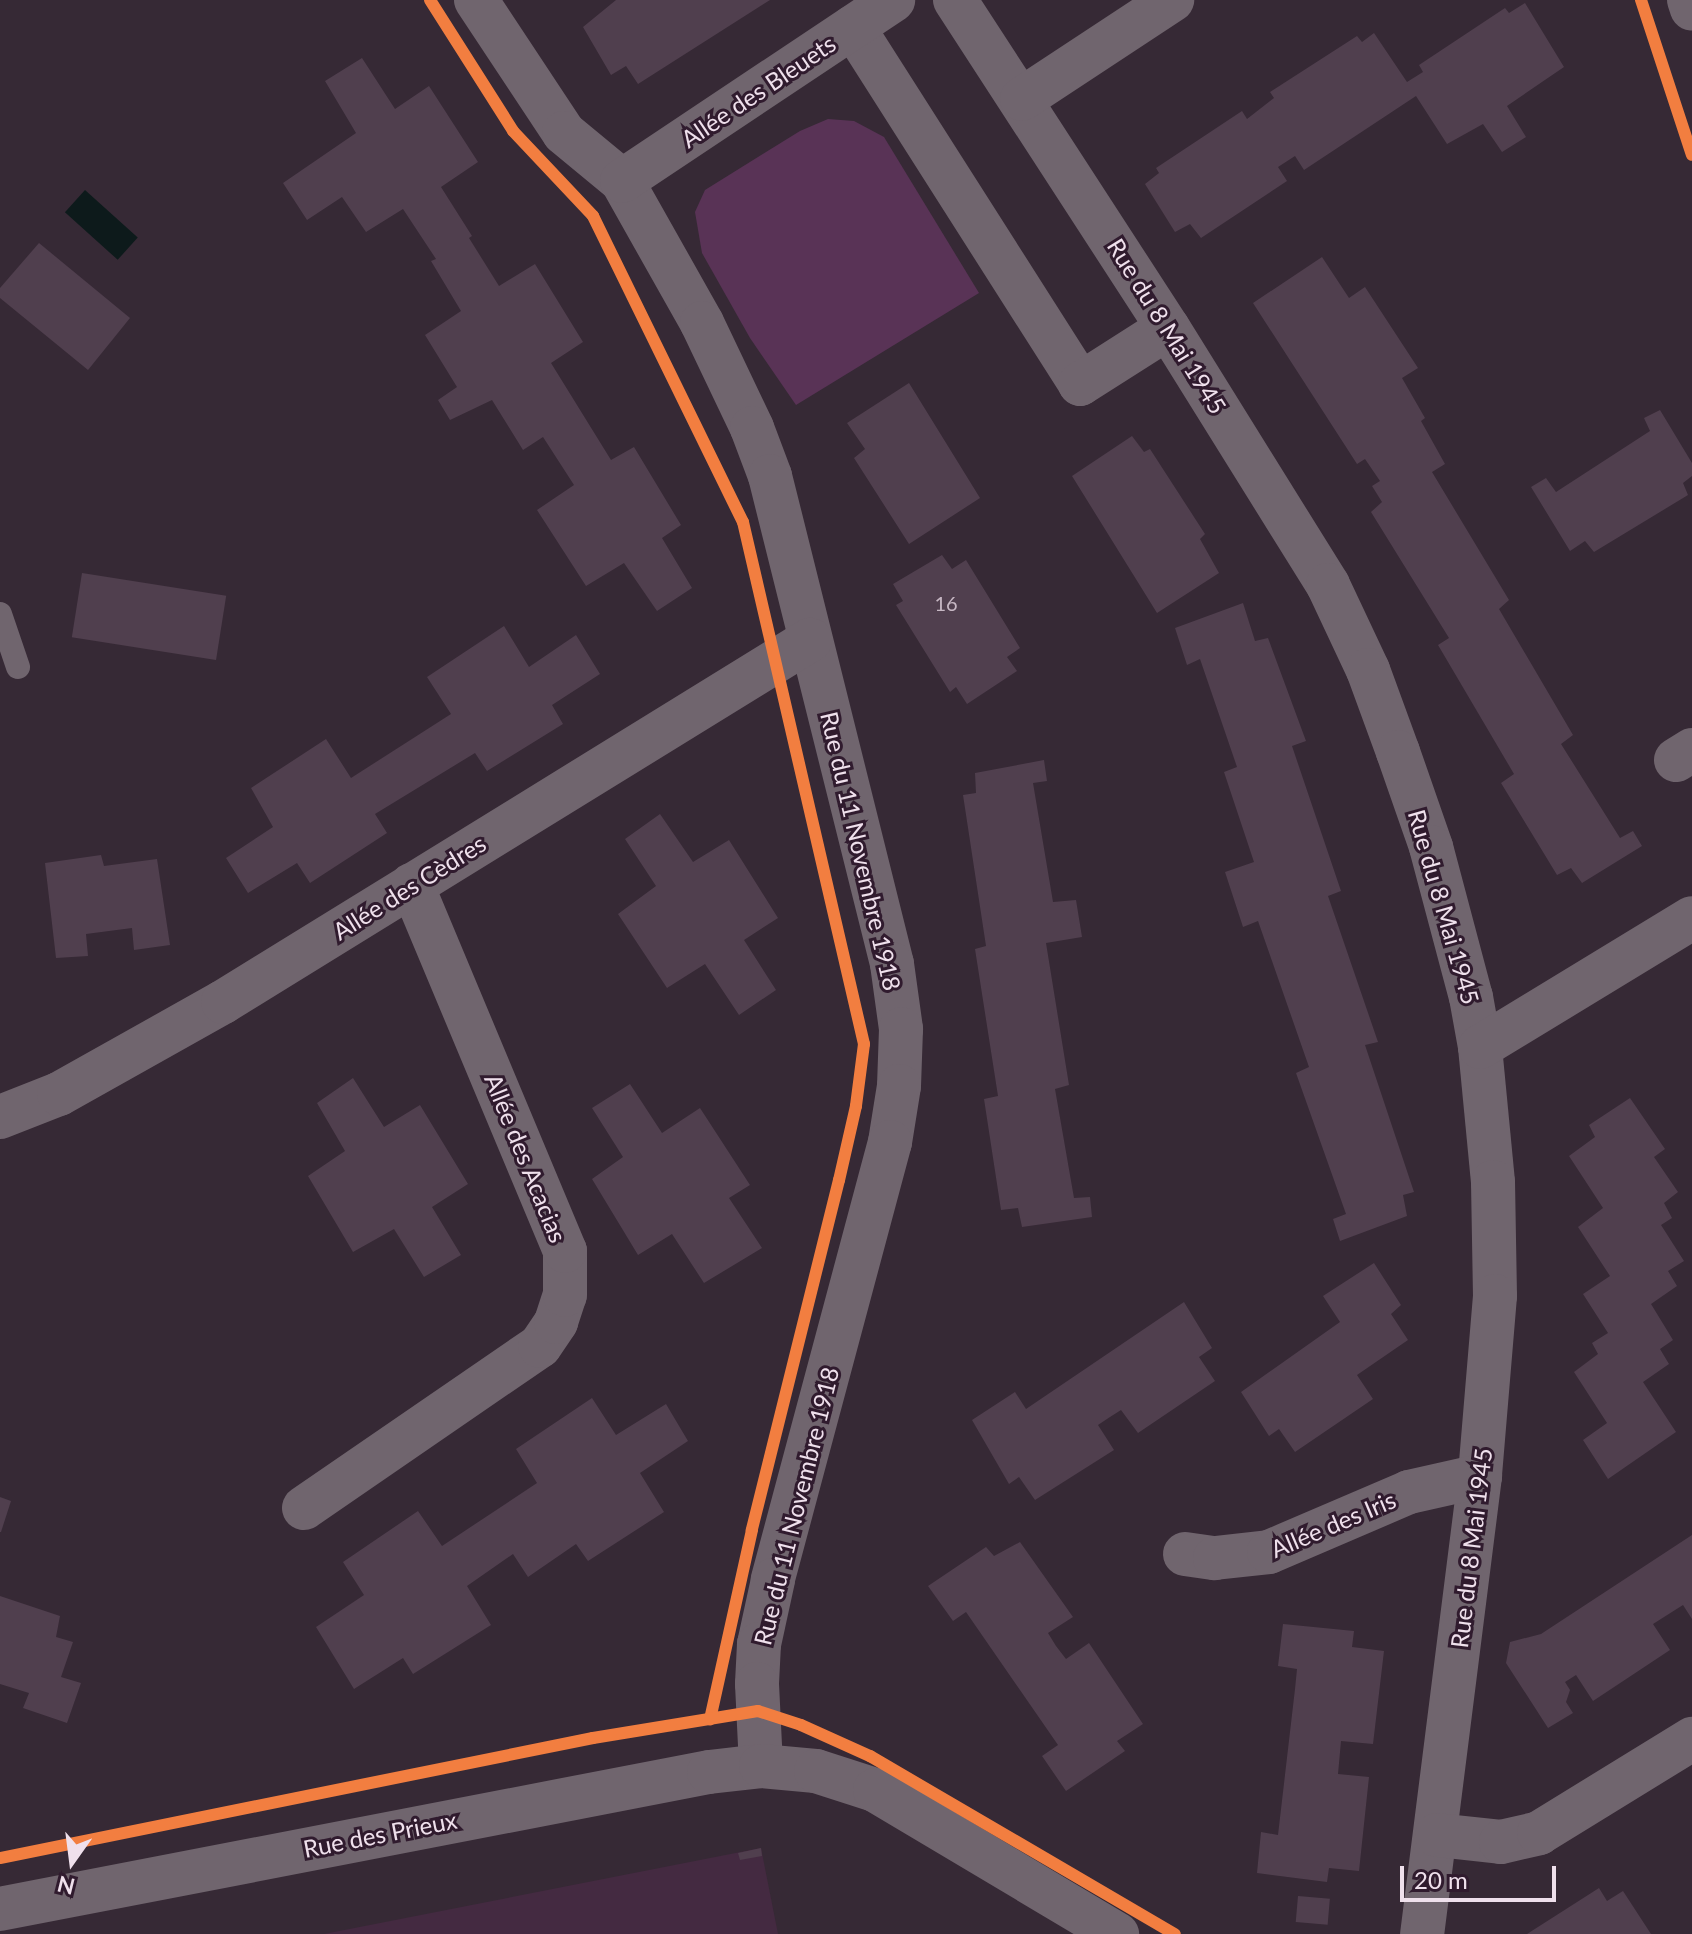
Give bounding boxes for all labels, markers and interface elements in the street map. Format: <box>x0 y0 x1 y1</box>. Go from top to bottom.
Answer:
street label: Allée des Bleuets <box>675 29 841 153</box>
street label: Rue du 8 Mai 1945 <box>1101 233 1233 419</box>
house number: 16 <box>934 591 958 615</box>
street label: Rue du 11 Novembre 1918 <box>815 709 907 993</box>
street label: Rue du 8 Mai 1945 <box>1402 806 1486 1008</box>
street label: Allée des Cèdres <box>327 828 491 946</box>
street label: Allée des Acacias <box>479 1069 573 1247</box>
street label: Rue du 11 Novembre 1918 <box>747 1364 845 1648</box>
street label: Rue du 8 Mai 1945 <box>1444 1446 1498 1650</box>
street label: Allée des Iris <box>1266 1485 1400 1563</box>
street label: Rue des Prieux <box>301 1805 459 1863</box>
north arrow <box>32 1822 112 1902</box>
scale bar <box>1404 1850 1560 1900</box>
text: 20 m <box>1414 1865 1468 1894</box>
text: N <box>55 1871 78 1901</box>

